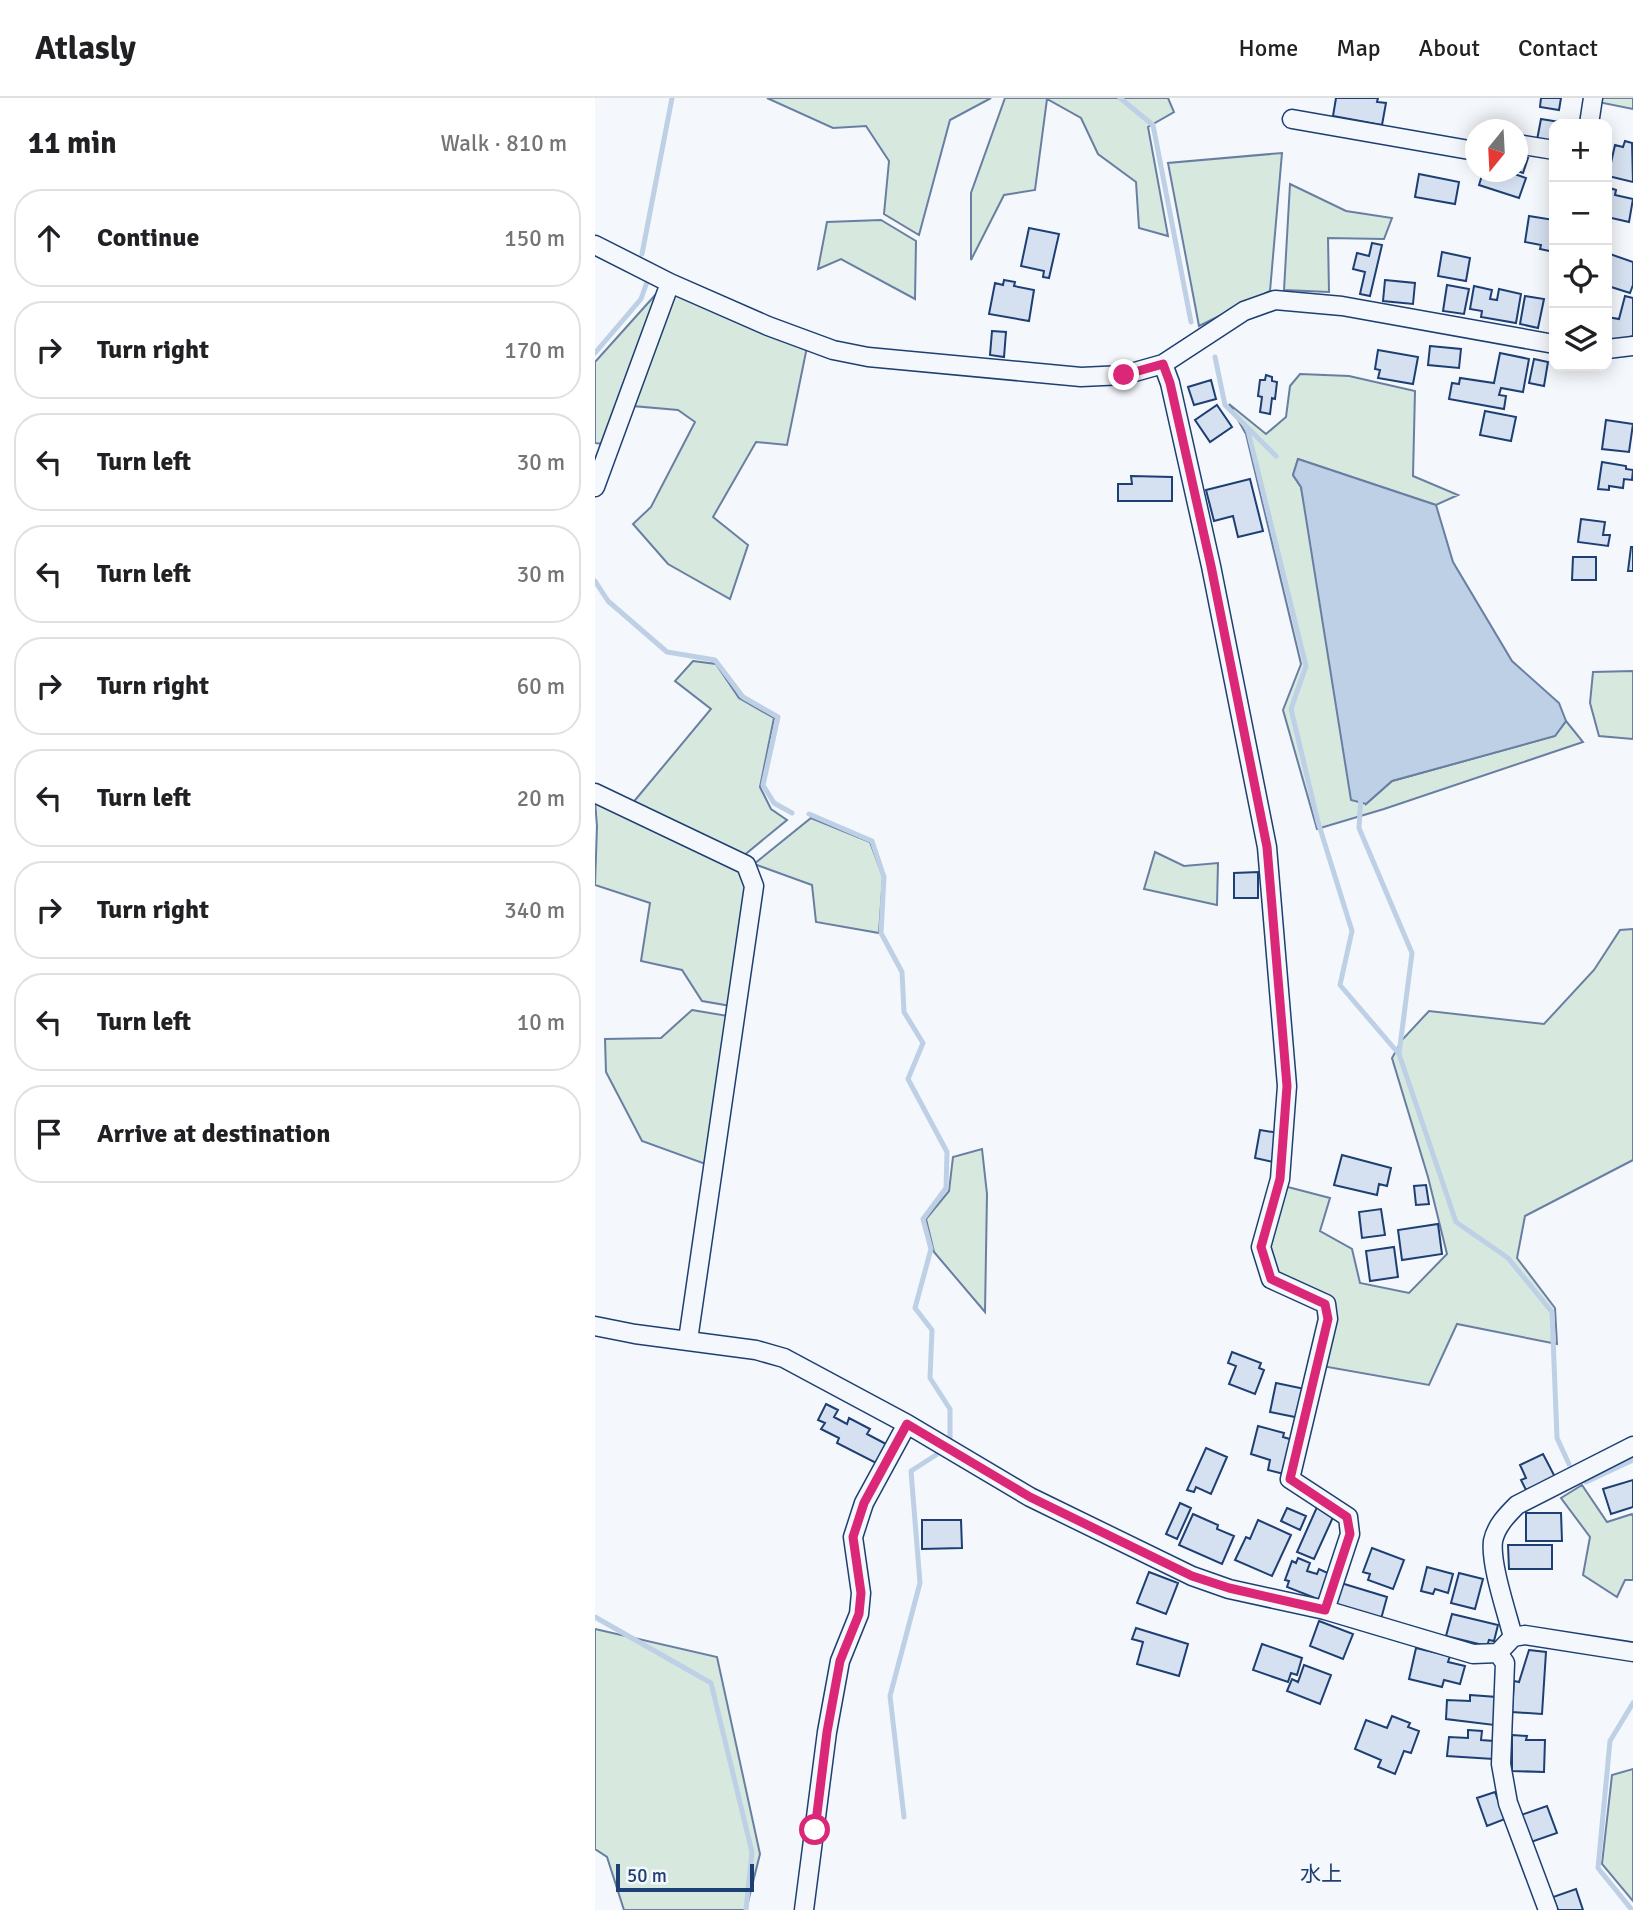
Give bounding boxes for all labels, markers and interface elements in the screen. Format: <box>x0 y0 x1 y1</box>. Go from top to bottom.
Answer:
text: Atlasly <box>35 28 136 69</box>
text: Home <box>1238 33 1298 63</box>
text: Map <box>1336 33 1381 63</box>
text: About <box>1419 33 1480 63</box>
text: Contact <box>1518 33 1598 63</box>
north arrow <box>1465 119 1528 182</box>
map controls <box>1549 119 1612 371</box>
button: + <box>1549 119 1612 182</box>
text: 11 min <box>28 125 117 162</box>
text: Walk · 810 m <box>441 129 567 158</box>
button: − <box>1549 182 1612 245</box>
icon: ahead <box>30 219 68 257</box>
text: Continue <box>97 222 199 254</box>
text: 150 m <box>504 224 565 253</box>
button: locate <box>1549 245 1612 308</box>
button: layers <box>1549 308 1612 371</box>
icon: right <box>30 331 68 369</box>
text: Turn right <box>97 334 209 366</box>
text: 170 m <box>504 336 565 365</box>
route end <box>1108 359 1139 390</box>
icon: left <box>30 443 68 481</box>
text: Turn left <box>97 446 191 478</box>
text: 30 m <box>517 448 565 477</box>
icon: left <box>30 555 68 593</box>
text: Turn left <box>97 558 191 590</box>
text: 30 m <box>517 560 565 589</box>
icon: right <box>30 667 68 705</box>
text: Turn right <box>97 670 209 702</box>
text: 60 m <box>517 672 565 701</box>
icon: left <box>30 779 68 817</box>
text: Turn left <box>97 782 191 814</box>
text: 20 m <box>517 784 565 813</box>
icon: right <box>30 891 68 929</box>
text: Turn right <box>97 894 209 926</box>
text: 340 m <box>504 896 565 925</box>
icon: left <box>30 1003 68 1041</box>
text: Turn left <box>97 1006 191 1038</box>
text: 10 m <box>517 1008 565 1037</box>
icon: arrive <box>30 1115 68 1153</box>
text: Arrive at destination <box>97 1118 330 1150</box>
route start <box>799 1814 830 1845</box>
scale bar <box>616 1861 754 1893</box>
district label: 水上 <box>1300 1861 1342 1887</box>
text: 50 m <box>627 1864 667 1888</box>

